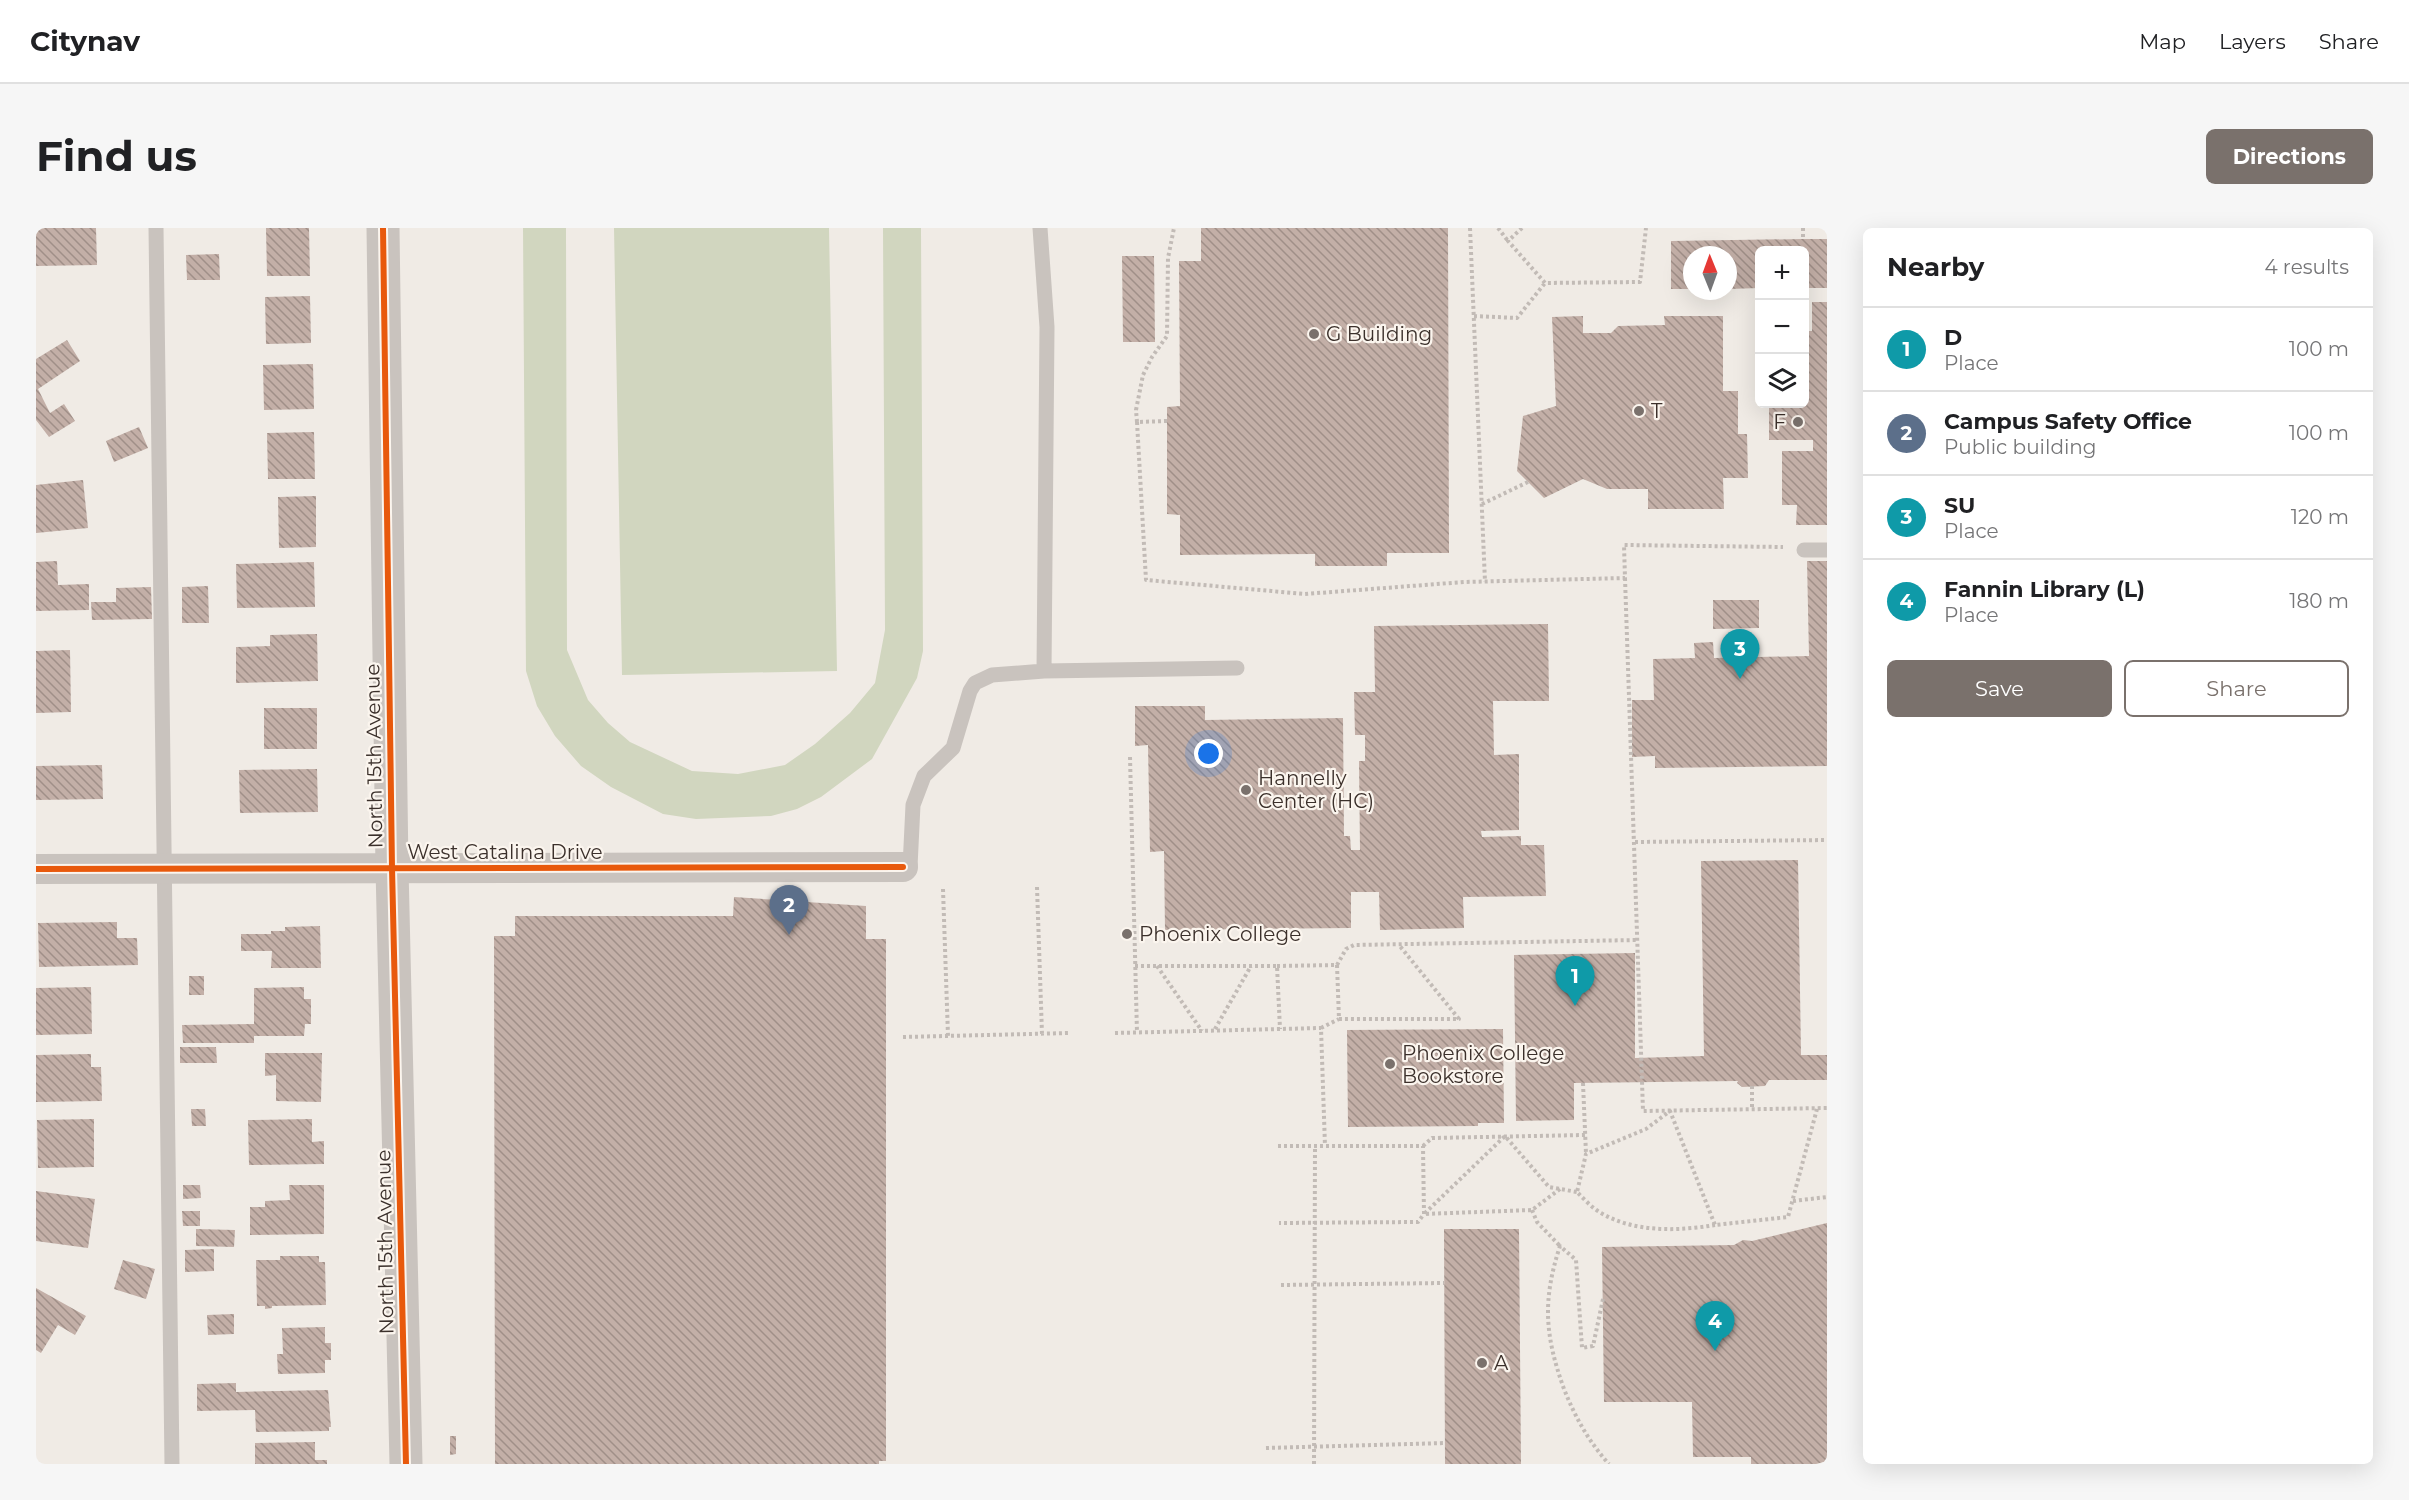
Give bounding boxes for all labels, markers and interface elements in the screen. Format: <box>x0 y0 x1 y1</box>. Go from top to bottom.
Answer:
text: Citynav <box>30 24 140 58</box>
text: Map <box>2139 29 2186 54</box>
text: Layers <box>2219 29 2286 54</box>
text: Share <box>2319 29 2379 54</box>
button: Directions <box>2206 129 2373 184</box>
text: Find us <box>36 130 197 182</box>
north arrow <box>1683 246 1737 300</box>
map controls <box>1755 246 1809 408</box>
button: + <box>1755 246 1809 300</box>
text: Nearby <box>1887 251 1984 283</box>
text: 4 results <box>2264 255 2349 279</box>
button: − <box>1755 300 1809 354</box>
place label: G Building <box>1326 322 1432 346</box>
text: D <box>1944 324 1962 351</box>
marker: G Building <box>1307 327 1321 341</box>
text: 1 <box>1903 337 1910 361</box>
text: 100 m <box>2289 337 2349 361</box>
text: Place <box>1944 351 1999 375</box>
button: layers <box>1755 354 1809 408</box>
place label: T <box>1651 399 1663 423</box>
marker: T <box>1632 404 1646 418</box>
text: Campus Safety Office <box>1944 408 2192 435</box>
place label: F <box>1773 410 1786 434</box>
marker: F <box>1791 415 1805 429</box>
text: 2 <box>1901 421 1912 445</box>
text: 100 m <box>2289 421 2349 445</box>
text: Public building <box>1944 435 2097 459</box>
text: SU <box>1944 492 1975 519</box>
text: 3 <box>1901 505 1912 529</box>
text: 120 m <box>2291 505 2349 529</box>
text: Place <box>1944 519 1999 543</box>
text: Fannin Library (L) <box>1944 576 2145 603</box>
text: 4 <box>1900 589 1913 613</box>
text: 180 m <box>2289 589 2349 613</box>
text: Place <box>1944 603 1999 627</box>
pin: 3 <box>1720 630 1760 679</box>
button: Save <box>1887 660 2112 717</box>
button: Share <box>2124 660 2349 717</box>
street label: North 15th Avenue <box>360 663 388 849</box>
your location <box>1194 739 1223 768</box>
place label: Hannelly Center (HC) <box>1258 766 1374 813</box>
marker: Hannelly Center (HC) <box>1239 783 1253 797</box>
street label: West Catalina Drive <box>407 840 603 864</box>
pin: 2 <box>770 886 808 935</box>
place label: Phoenix College <box>1139 922 1301 946</box>
marker: Phoenix College <box>1120 927 1134 941</box>
pin: 1 <box>1556 956 1594 1006</box>
place label: Phoenix College Bookstore <box>1402 1041 1564 1088</box>
marker: Phoenix College Bookstore <box>1383 1057 1397 1071</box>
street label: North 15th Avenue <box>371 1149 399 1335</box>
pin: 4 <box>1696 1302 1734 1351</box>
place label: A <box>1494 1351 1509 1375</box>
marker: A <box>1475 1356 1489 1370</box>

